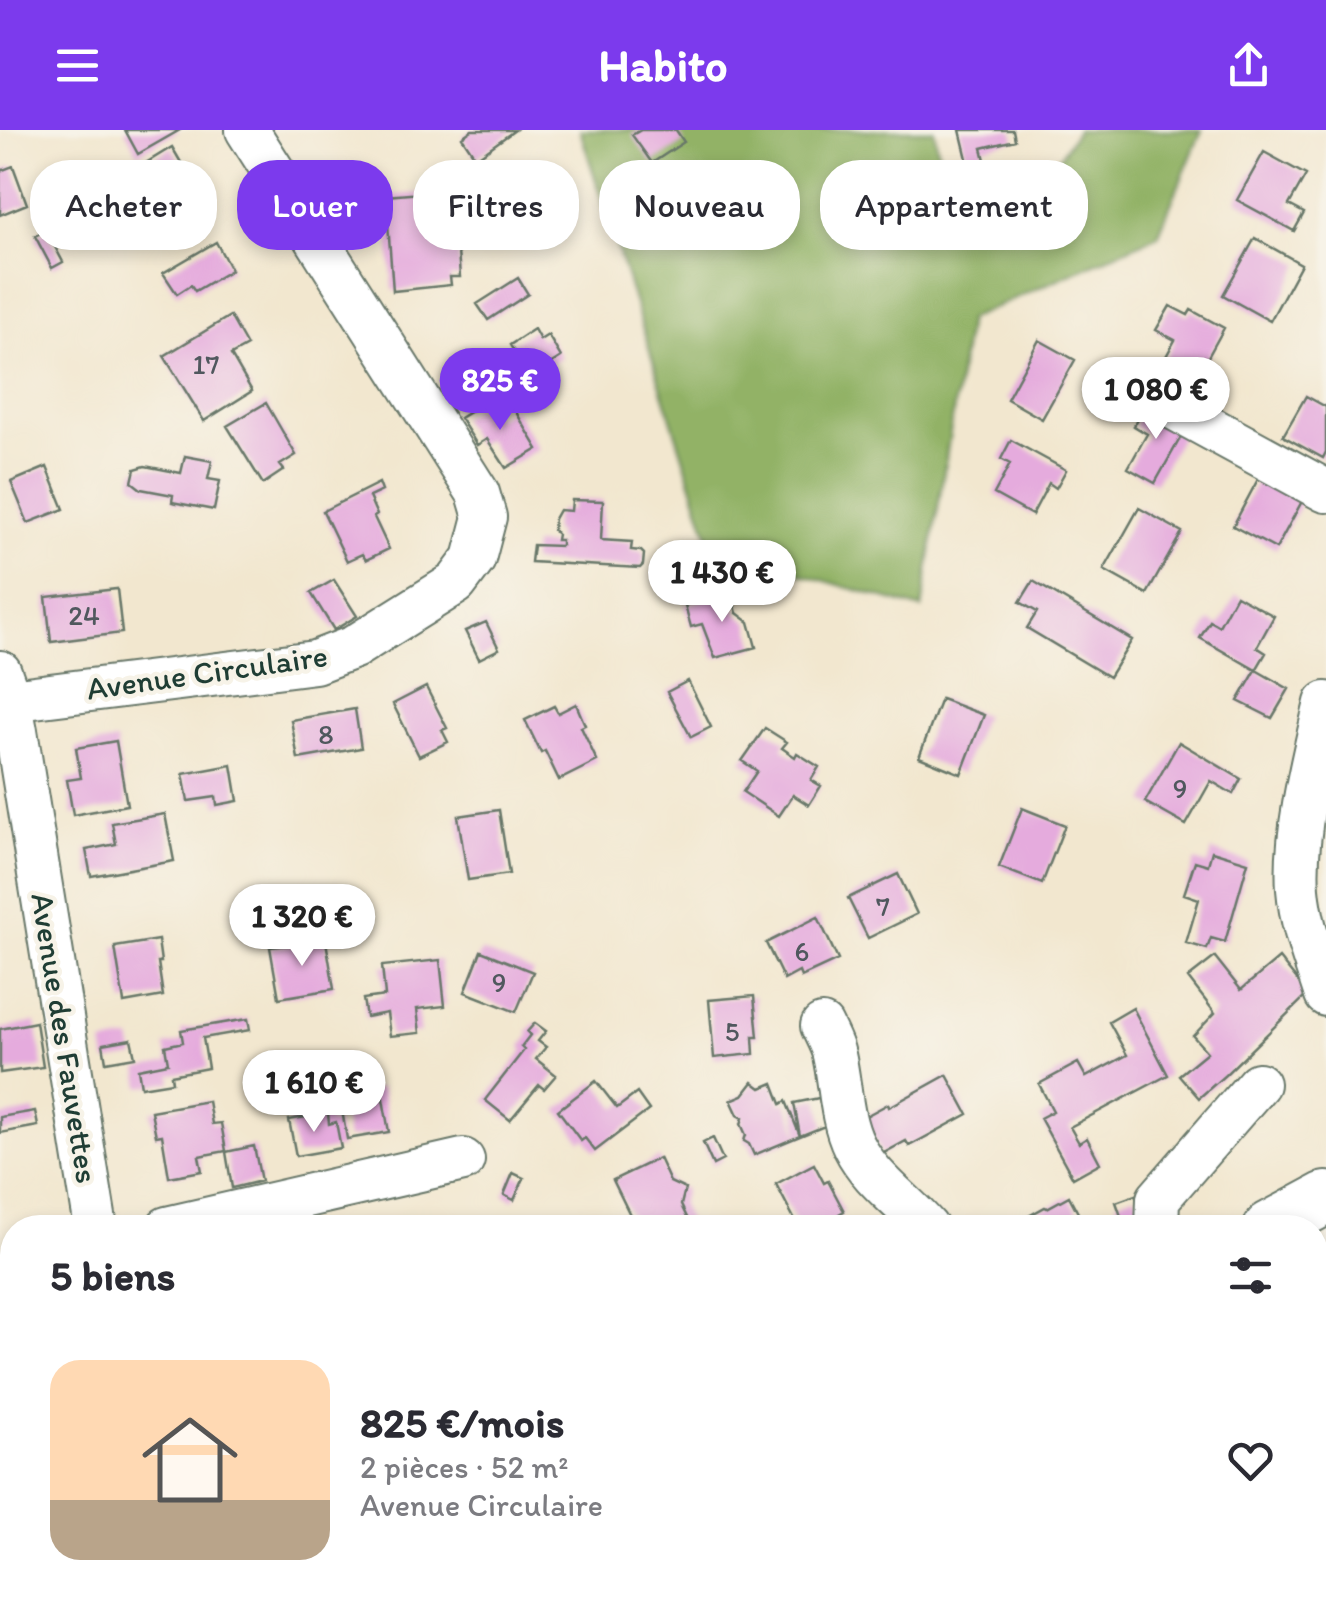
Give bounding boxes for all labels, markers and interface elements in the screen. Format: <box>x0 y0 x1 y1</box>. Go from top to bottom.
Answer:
icon: menu <box>50 38 105 93</box>
text: Habito <box>598 38 728 92</box>
icon: share <box>1221 38 1276 93</box>
chip: Acheter <box>30 160 217 250</box>
chip: Louer <box>237 160 393 250</box>
chip: Filtres <box>413 160 579 250</box>
chip: Nouveau <box>599 160 800 250</box>
chip: Appartement <box>820 160 1088 250</box>
house number: 17 <box>193 347 220 381</box>
pin: 825 € <box>430 348 570 433</box>
pin: 1 080 € <box>1064 357 1248 442</box>
text: 825 € <box>462 361 538 399</box>
text: 1 080 € <box>1104 370 1208 408</box>
pin: 1 430 € <box>630 540 814 625</box>
text: 1 430 € <box>670 553 774 591</box>
house number: 24 <box>68 598 100 632</box>
street label: Avenue Circulaire <box>84 636 330 708</box>
house number: 8 <box>318 717 334 751</box>
house number: 9 <box>1173 771 1187 805</box>
pin: 1 320 € <box>210 884 394 969</box>
house number: 7 <box>876 889 890 923</box>
street label: Avenue des Fauvettes <box>23 890 107 1186</box>
text: 1 320 € <box>251 897 353 935</box>
house number: 6 <box>795 934 809 968</box>
house number: 9 <box>492 965 506 999</box>
house number: 5 <box>725 1014 739 1048</box>
pin: 1 610 € <box>222 1050 406 1135</box>
text: 1 610 € <box>264 1063 364 1101</box>
icon: filters <box>1223 1248 1278 1303</box>
text: 5 biens <box>50 1250 175 1301</box>
text: 825 €/mois <box>360 1397 564 1448</box>
icon: home <box>130 1400 250 1520</box>
icon: heart <box>1223 1433 1278 1488</box>
text: 2 pièces · 52 m² <box>360 1448 568 1486</box>
text: Avenue Circulaire <box>360 1486 603 1524</box>

